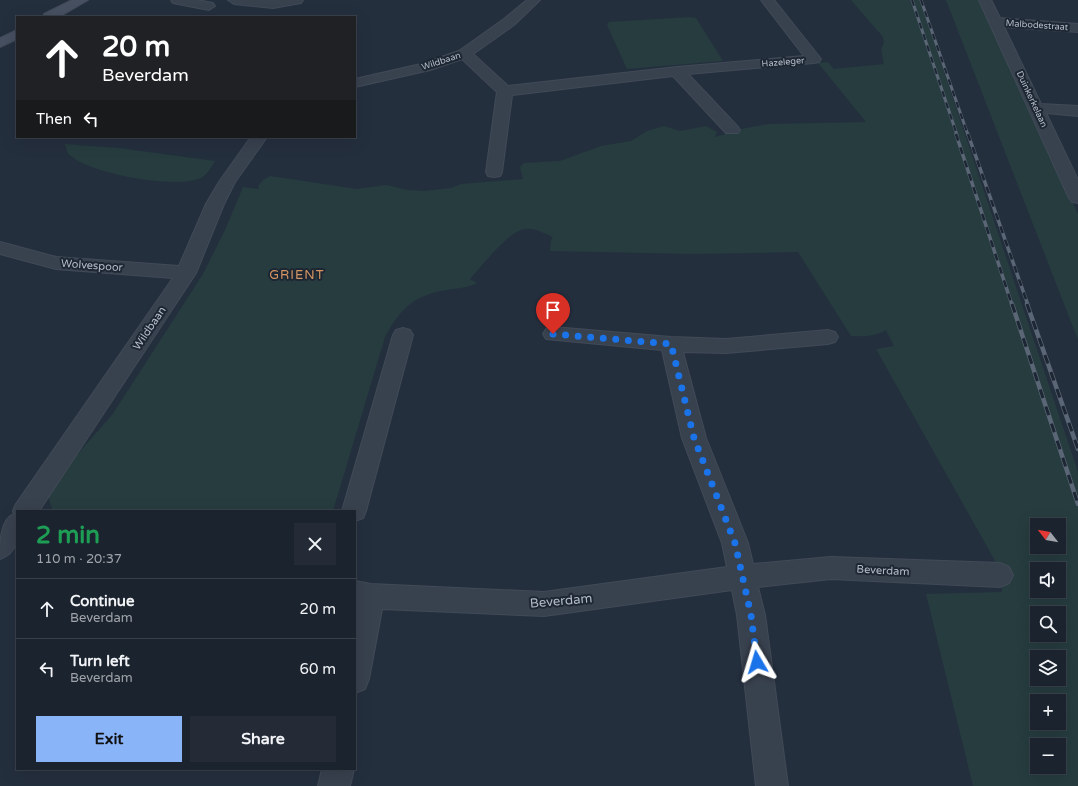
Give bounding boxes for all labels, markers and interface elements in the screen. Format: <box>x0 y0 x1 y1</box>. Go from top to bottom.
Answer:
street label: Malbodestraat <box>1005 18 1069 33</box>
text: 20 m <box>102 30 170 64</box>
icon: ahead <box>36 32 88 84</box>
street label: Wildbaan <box>420 50 462 73</box>
street label: Hazeleger <box>761 55 805 70</box>
text: Beverdam <box>102 64 189 86</box>
street label: Duinkerkelaan <box>1014 69 1049 129</box>
icon: left <box>80 108 102 130</box>
text: Then <box>36 110 72 128</box>
street label: Wolvespoor <box>61 257 124 274</box>
district label: GRIENT <box>269 267 325 283</box>
pin <box>536 293 570 334</box>
icon: arrive <box>542 299 564 321</box>
street label: Wildbaan <box>130 304 169 352</box>
north arrow <box>1030 518 1066 554</box>
map controls <box>1030 518 1066 774</box>
text: 2 min <box>36 521 100 550</box>
button: close <box>294 523 336 565</box>
text: 110 m · 20:37 <box>36 551 122 567</box>
button: sound <box>1030 562 1066 598</box>
street label: Beverdam <box>856 563 910 578</box>
street label: Beverdam <box>529 590 593 612</box>
text: Continue <box>70 592 134 610</box>
icon: ahead <box>36 598 58 620</box>
text: 20 m <box>299 600 336 618</box>
button: search <box>1030 606 1066 642</box>
text: Beverdam <box>70 610 133 626</box>
position arrow <box>736 641 778 683</box>
button: layers <box>1030 650 1066 686</box>
text: Turn left <box>70 652 130 670</box>
icon: left <box>36 658 58 680</box>
text: 60 m <box>299 660 336 678</box>
text: Beverdam <box>70 670 133 686</box>
button: + <box>1030 694 1066 730</box>
button: Exit <box>36 716 182 762</box>
button: Share <box>190 716 336 762</box>
button: − <box>1030 738 1066 774</box>

